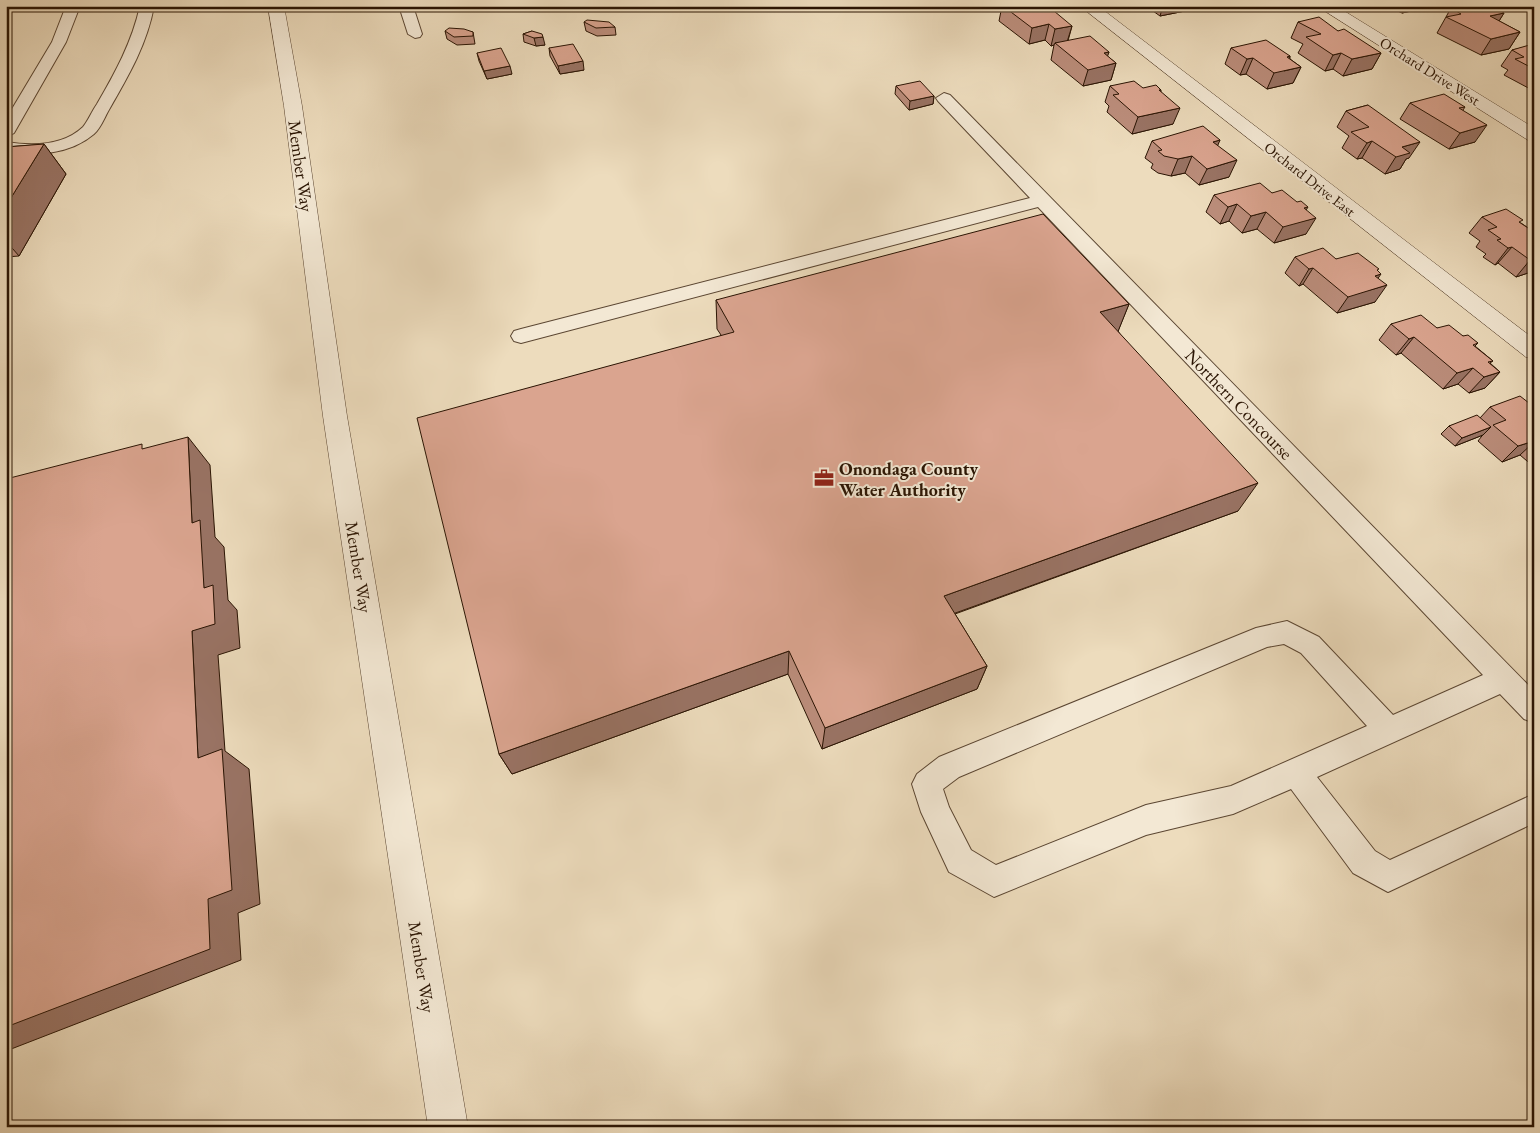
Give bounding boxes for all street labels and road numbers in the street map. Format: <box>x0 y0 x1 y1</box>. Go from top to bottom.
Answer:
street label: Orchard Drive West <box>1376 33 1484 110</box>
street label: Member Way <box>283 119 319 213</box>
street label: Orchard Drive East <box>1261 137 1360 221</box>
street label: Northern Concourse <box>1180 344 1298 464</box>
street label: Member Way <box>340 520 378 615</box>
street label: Member Way <box>403 920 441 1015</box>

